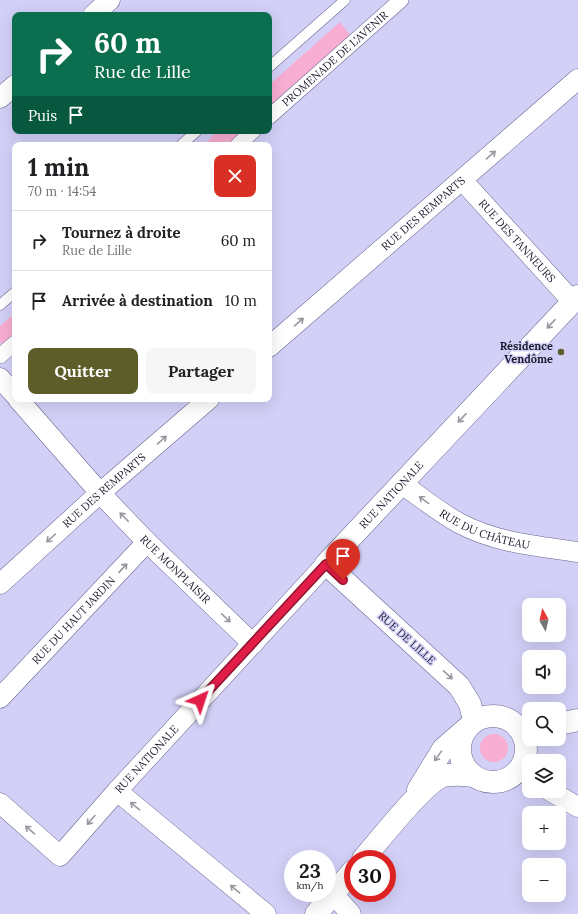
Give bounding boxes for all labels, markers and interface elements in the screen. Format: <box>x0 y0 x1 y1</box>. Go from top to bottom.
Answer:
street label: PROMENADE DE L'AVENIR <box>279 8 391 109</box>
text: 60 m <box>94 25 161 61</box>
icon: right <box>28 28 80 80</box>
text: Rue de Lille <box>94 60 191 83</box>
icon: arrive <box>65 104 87 126</box>
text: Puis <box>28 106 57 125</box>
one-way arrow <box>486 150 496 159</box>
text: 1 min <box>28 152 89 183</box>
button: close <box>214 155 256 197</box>
street label: RUE DES REMPARTS <box>378 173 468 253</box>
text: 70 m · 14:54 <box>28 183 96 200</box>
street label: RUE DES TANNEURS <box>476 196 559 285</box>
text: Tournez à droite <box>62 223 181 242</box>
icon: right <box>28 230 50 252</box>
text: 60 m <box>221 231 256 250</box>
text: Rue de Lille <box>62 242 132 259</box>
icon: arrive <box>28 290 50 312</box>
text: Arrivée à destination <box>62 291 213 310</box>
text: 10 m <box>225 291 257 310</box>
one-way arrow <box>293 317 304 326</box>
one-way arrow <box>546 319 556 329</box>
place label: Résidence Vendôme <box>500 339 553 366</box>
marker: Résidence Vendôme <box>556 347 566 357</box>
button: Quitter <box>28 348 138 394</box>
button: Partager <box>146 348 256 394</box>
one-way arrow <box>458 413 467 423</box>
one-way arrow <box>156 435 167 444</box>
street label: RUE DES REMPARTS <box>60 450 148 531</box>
street label: RUE NATIONALE <box>356 458 426 532</box>
one-way arrow <box>419 496 430 504</box>
street label: RUE DU CHÂTEAU <box>437 506 531 552</box>
one-way arrow <box>119 512 129 522</box>
street label: RUE MONPLAISIR <box>137 532 214 606</box>
one-way arrow <box>46 533 56 543</box>
pin <box>326 539 360 580</box>
icon: arrive <box>332 545 354 567</box>
one-way arrow <box>118 563 128 573</box>
street label: RUE DU HAUT JARDIN <box>29 573 118 667</box>
north arrow <box>522 598 566 642</box>
map controls <box>522 598 566 902</box>
street label: RUE DE LILLE <box>375 609 439 667</box>
one-way arrow <box>221 613 231 623</box>
button: sound <box>522 650 566 694</box>
one-way arrow <box>443 670 453 680</box>
position arrow <box>179 679 221 721</box>
button: search <box>522 702 566 746</box>
street label: RUE NATIONALE <box>112 722 181 796</box>
one-way arrow <box>434 750 442 761</box>
button: layers <box>522 754 566 798</box>
one-way arrow <box>130 802 141 811</box>
button: + <box>522 806 566 850</box>
one-way arrow <box>87 815 96 826</box>
one-way arrow <box>26 826 36 835</box>
speed limit sign: 30 <box>344 850 396 902</box>
text: 23 <box>299 858 321 883</box>
button: − <box>522 858 566 902</box>
text: km/h <box>296 879 324 892</box>
one-way arrow <box>230 885 241 894</box>

